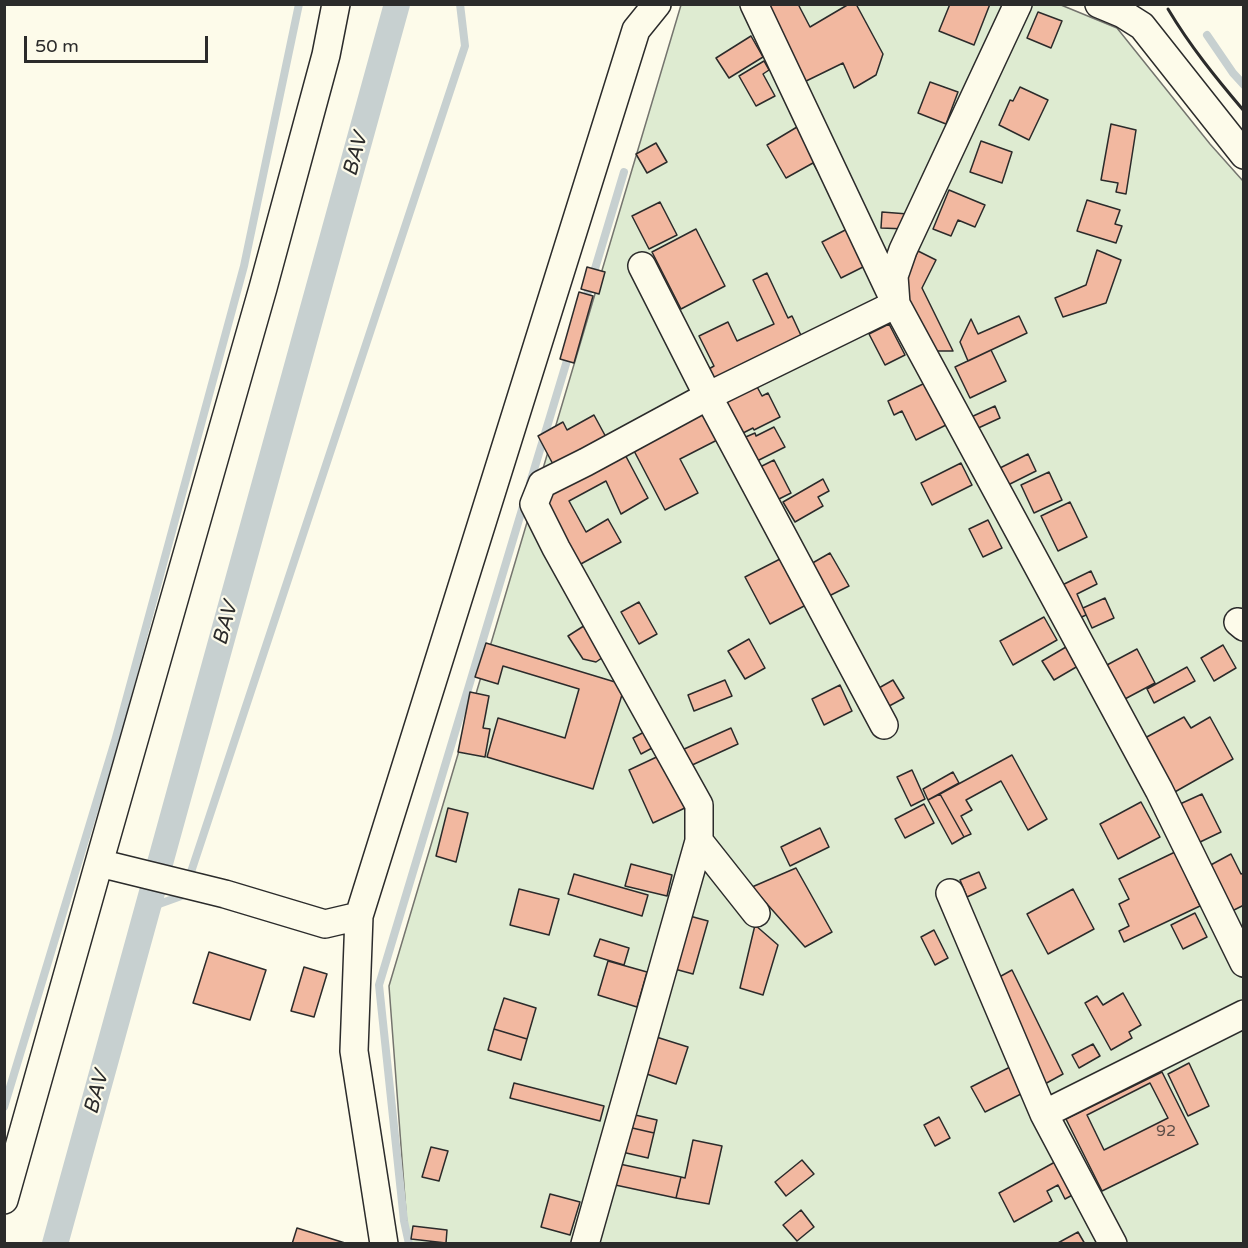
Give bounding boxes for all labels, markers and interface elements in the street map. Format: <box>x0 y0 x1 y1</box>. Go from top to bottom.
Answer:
scale bar <box>27 24 212 62</box>
text: 50 m <box>35 35 79 57</box>
water label: BAV <box>338 131 374 179</box>
water label: BAV <box>208 600 244 648</box>
water label: BAV <box>79 1069 115 1117</box>
house number: 92 <box>1156 1122 1176 1142</box>

